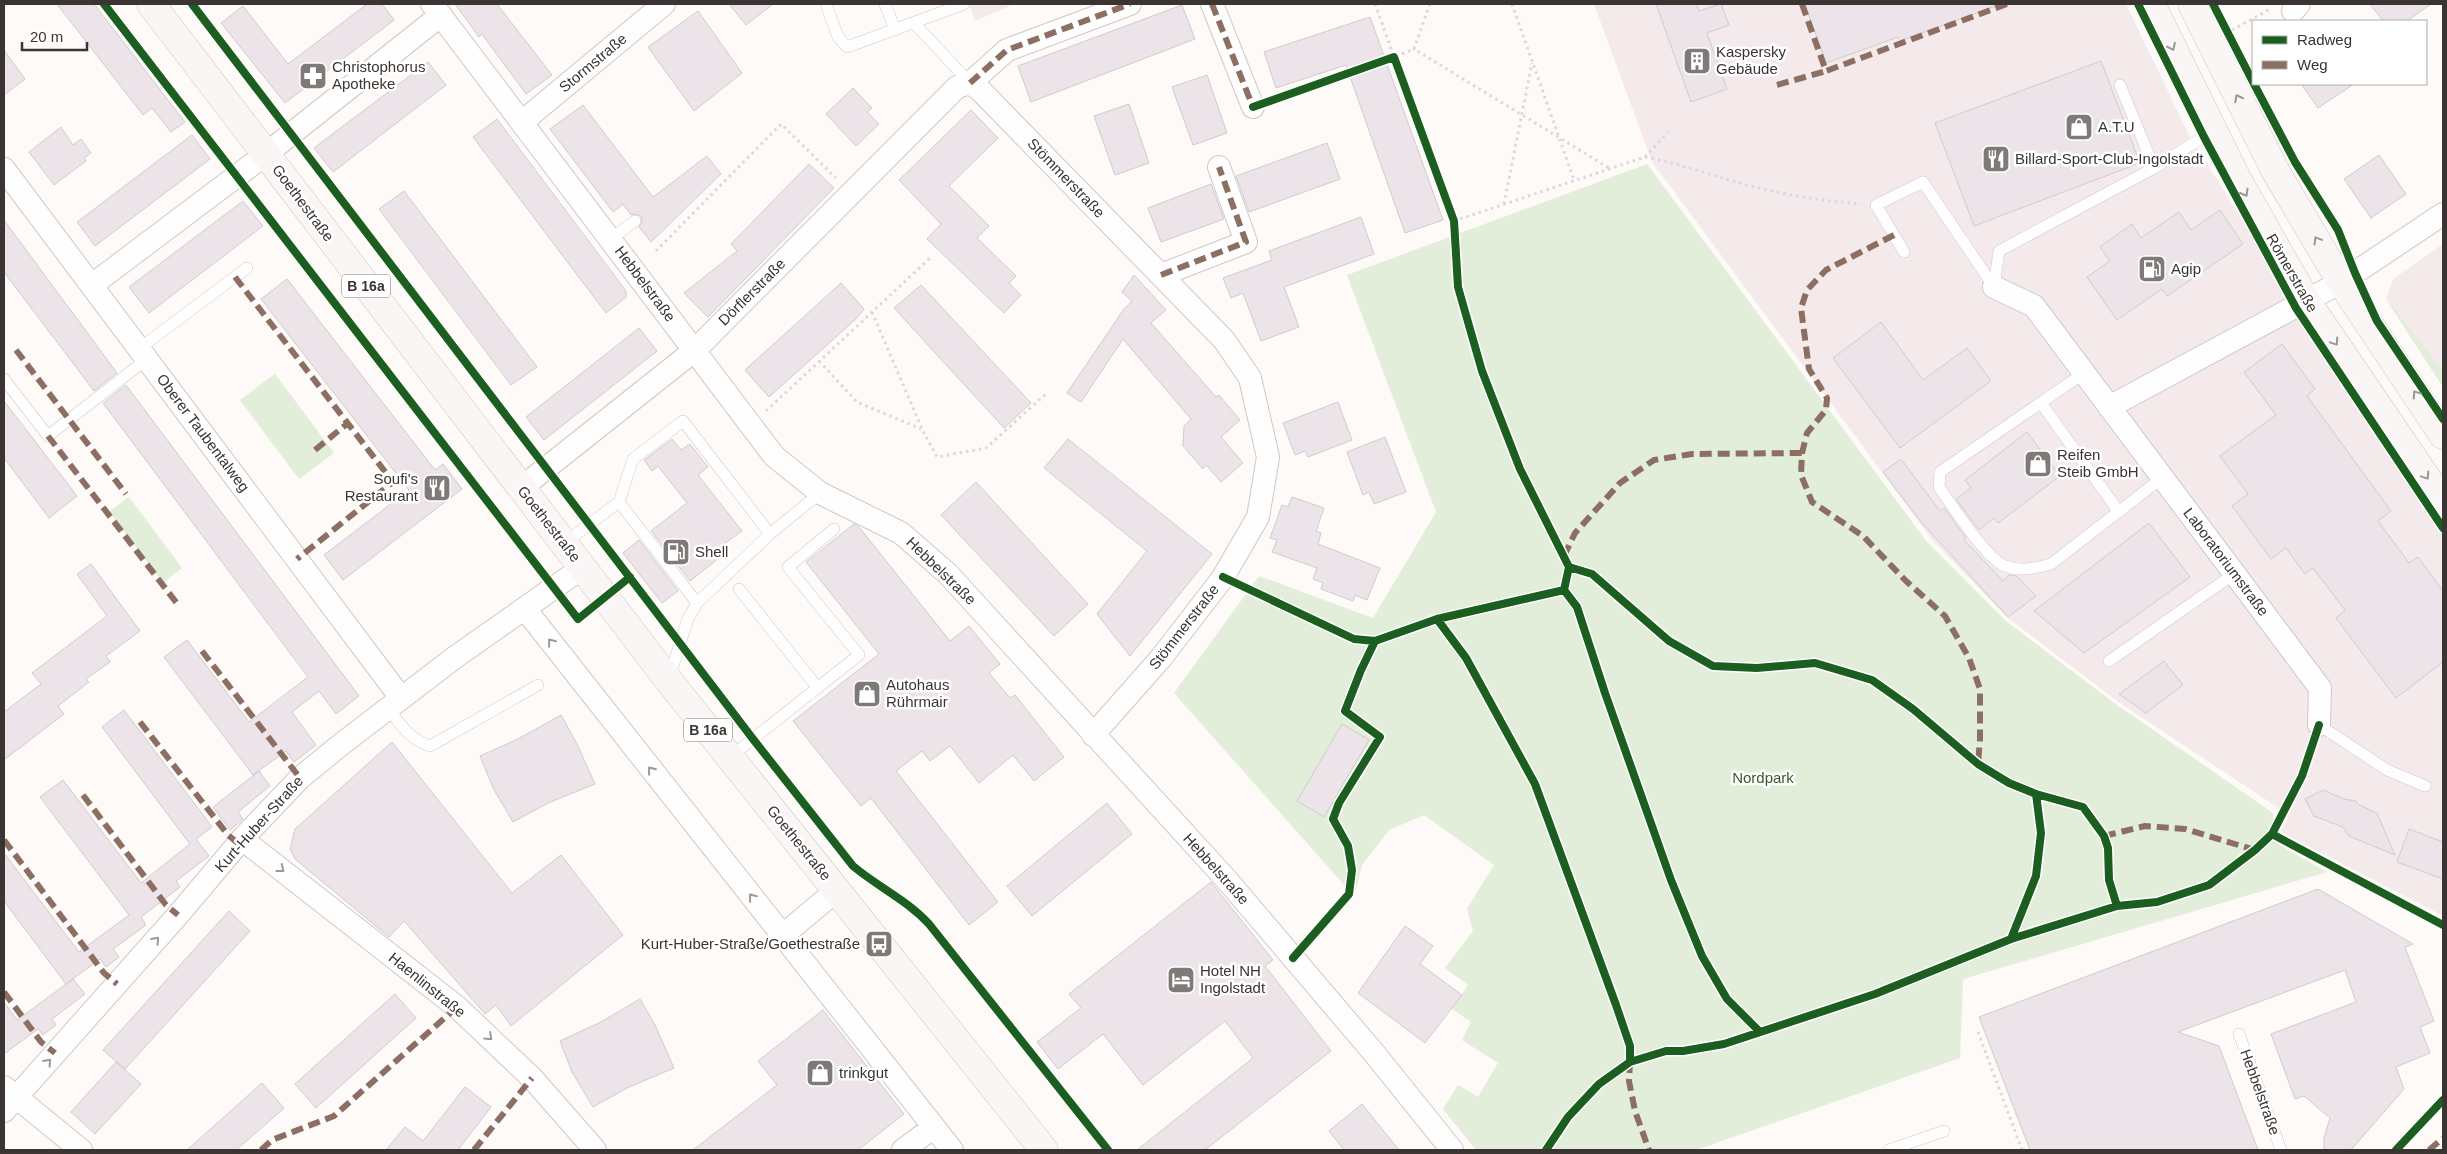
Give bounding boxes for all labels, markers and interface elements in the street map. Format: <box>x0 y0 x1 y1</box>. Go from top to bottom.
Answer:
scale bar <box>22 20 88 52</box>
legend <box>2252 20 2427 85</box>
text: 20 m <box>30 28 63 45</box>
street label: Stormstraße <box>556 30 630 96</box>
text: Radweg <box>2297 31 2352 48</box>
one-way arrow <box>2166 42 2176 51</box>
place label: Kaspersky Gebäude <box>1716 43 1787 77</box>
building icon: Kaspersky Gebäude <box>1682 46 1712 76</box>
text: Weg <box>2297 56 2328 73</box>
place label: Christophorus Apotheke <box>332 58 425 92</box>
pharmacy icon: Christophorus Apotheke <box>298 61 328 91</box>
one-way arrow <box>2234 94 2244 103</box>
shop icon: A.T.U <box>2064 112 2094 142</box>
place label: A.T.U <box>2098 118 2135 135</box>
street label: Stömmerstraße <box>1024 135 1108 221</box>
restaurant icon: Billard-Sport-Club-Ingolstadt <box>1981 144 2011 174</box>
place label: Billard-Sport-Club-Ingolstadt <box>2015 150 2204 167</box>
street label: Goethestraße <box>269 161 338 244</box>
one-way arrow <box>2239 187 2249 196</box>
street label: Römerstraße <box>2263 231 2322 315</box>
one-way arrow <box>2313 237 2323 246</box>
street label: Hebbelstraße <box>612 243 679 325</box>
fuel station icon: Agip <box>2137 254 2167 284</box>
street label: Dörflerstraße <box>715 255 789 329</box>
place label: Agip <box>2171 260 2201 277</box>
road number: B 16a <box>342 274 390 298</box>
one-way arrow <box>2329 336 2338 346</box>
street label: Oberer Taubentalweg <box>154 370 253 495</box>
one-way arrow <box>2413 390 2422 400</box>
place label: Reifen Steib GmbH <box>2057 446 2139 480</box>
shop icon: Reifen Steib GmbH <box>2023 449 2053 479</box>
place label: Soufi's Restaurant <box>345 470 419 504</box>
one-way arrow <box>2420 471 2429 480</box>
restaurant icon: Soufi's Restaurant <box>422 473 452 503</box>
street label: Goethestraße <box>514 482 584 565</box>
street label: Laboratoriumstraße <box>2180 504 2273 619</box>
street label: Hebbelstraße <box>903 533 980 608</box>
fuel station icon: Shell <box>661 537 691 567</box>
place label: Shell <box>695 543 728 560</box>
street label: Stömmerstraße <box>1145 581 1222 673</box>
one-way arrow <box>548 638 557 648</box>
place label: Autohaus Rührmair <box>886 676 949 710</box>
shop icon: Autohaus Rührmair <box>852 679 882 709</box>
road number: B 16a <box>684 718 732 742</box>
one-way arrow <box>649 767 657 776</box>
park label: Nordpark <box>1732 769 1794 786</box>
street label: Kurt-Huber-Straße <box>211 772 306 875</box>
street label: Goethestraße <box>764 802 835 884</box>
street label: Hebbelstraße <box>1180 830 1253 908</box>
one-way arrow <box>275 864 284 872</box>
one-way arrow <box>749 894 758 903</box>
bus stop icon: Kurt-Huber-Straße/Goethestraße <box>864 929 894 959</box>
place label: Kurt-Huber-Straße/Goethestraße <box>641 935 860 952</box>
one-way arrow <box>150 937 159 946</box>
street label: Haenlinstraße <box>386 949 469 1021</box>
place label: Hotel NH Ingolstadt <box>1200 962 1266 996</box>
hotel icon: Hotel NH Ingolstadt <box>1166 965 1196 995</box>
one-way arrow <box>483 1031 492 1040</box>
street label: Hebbelstraße <box>2237 1047 2284 1137</box>
one-way arrow <box>42 1058 51 1067</box>
shop icon: trinkgut <box>805 1058 835 1088</box>
place label: trinkgut <box>839 1064 889 1081</box>

